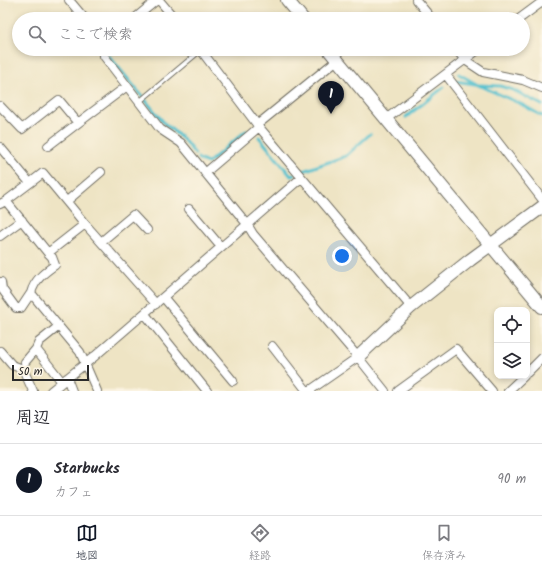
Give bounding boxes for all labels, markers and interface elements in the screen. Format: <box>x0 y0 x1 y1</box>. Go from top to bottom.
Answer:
search box <box>12 12 530 56</box>
icon: search <box>26 23 48 45</box>
text: ここで検索 <box>58 23 133 47</box>
pin: 1 <box>318 81 344 114</box>
your location <box>332 246 352 266</box>
map controls <box>494 307 530 379</box>
button: locate <box>494 307 530 343</box>
button: layers <box>494 343 530 379</box>
scale bar <box>12 363 89 382</box>
text: 50 m <box>18 363 43 381</box>
text: 周辺 <box>16 405 50 432</box>
text: Starbucks <box>54 457 120 481</box>
text: 1 <box>27 469 31 490</box>
text: 90 m <box>498 469 526 490</box>
text: カフェ <box>54 482 93 503</box>
tab: 地図 <box>76 522 98 565</box>
tab: 経路 <box>249 522 271 565</box>
tab: 保存済み <box>422 522 466 565</box>

